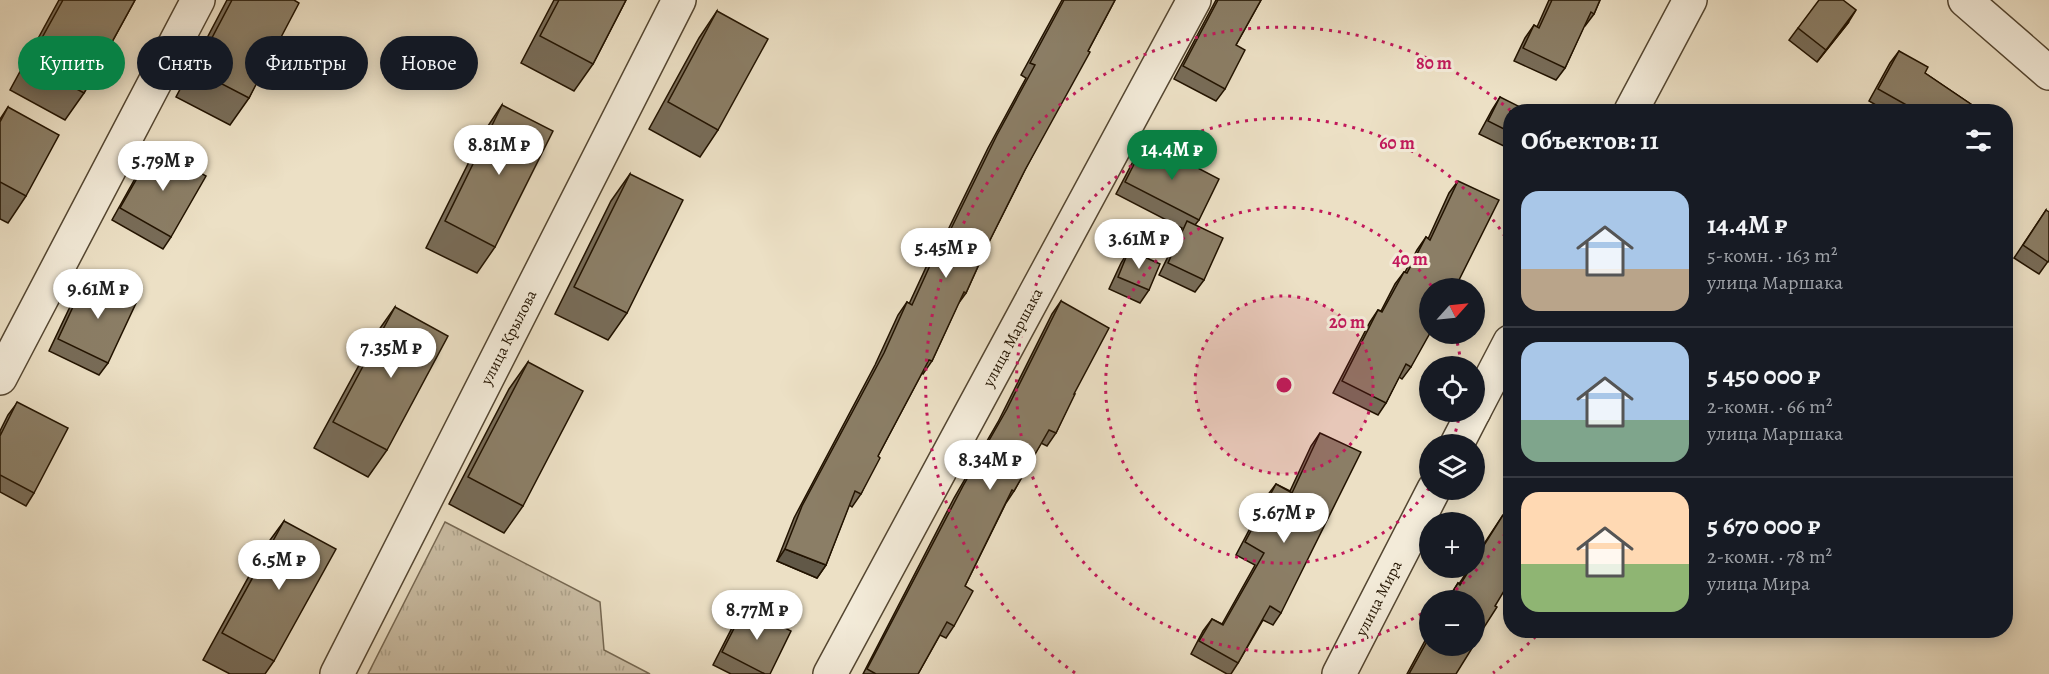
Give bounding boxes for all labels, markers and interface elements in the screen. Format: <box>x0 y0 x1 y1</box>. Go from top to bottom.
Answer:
chip: Купить <box>18 36 125 90</box>
chip: Снять <box>137 36 233 90</box>
chip: Фильтры <box>245 36 368 90</box>
chip: Новое <box>380 36 478 90</box>
text: 80 m <box>1416 51 1452 75</box>
text: Объектов: 11 <box>1521 123 1659 158</box>
icon: filters <box>1962 124 1995 157</box>
pin: 8.81M ₽ <box>444 125 554 176</box>
pin: 14.4M ₽ <box>1117 130 1227 181</box>
text: 8.81M ₽ <box>468 131 530 158</box>
text: 60 m <box>1379 131 1415 155</box>
text: 14.4M ₽ <box>1141 136 1203 163</box>
pin: 5.79M ₽ <box>108 141 218 192</box>
text: 5.79M ₽ <box>132 147 194 174</box>
text: 14.4M ₽ <box>1707 207 1788 242</box>
icon: home <box>1569 215 1641 287</box>
pin: 3.61M ₽ <box>1084 219 1194 270</box>
text: 3.61M ₽ <box>1108 225 1170 252</box>
pin: 5.45M ₽ <box>891 228 1001 279</box>
text: 5.45M ₽ <box>915 234 977 261</box>
text: 5-комн. · 163 m² <box>1707 242 1838 269</box>
text: 40 m <box>1392 247 1428 271</box>
pin: 9.61M ₽ <box>43 269 153 320</box>
text: улица Маршака <box>1707 269 1843 296</box>
text: 9.61M ₽ <box>67 275 129 302</box>
north arrow <box>1419 278 1485 344</box>
map controls <box>1419 278 1485 656</box>
street label: улица Маршака <box>977 284 1048 392</box>
street label: улица Крылова <box>475 286 543 390</box>
text: 20 m <box>1329 310 1365 334</box>
pin: 7.35M ₽ <box>336 328 446 379</box>
text: 7.35M ₽ <box>360 334 422 361</box>
button: locate <box>1419 356 1485 422</box>
text: 5 450 000 ₽ <box>1707 358 1821 393</box>
icon: home <box>1569 366 1641 438</box>
centre of rings <box>1274 375 1294 395</box>
text: 2-комн. · 66 m² <box>1707 393 1832 420</box>
text: улица Маршака <box>1707 420 1843 447</box>
button: layers <box>1419 434 1485 500</box>
pin: 8.34M ₽ <box>935 440 1045 491</box>
text: 8.34M ₽ <box>958 446 1022 473</box>
pin: 5.67M ₽ <box>1229 493 1339 544</box>
text: 5.67M ₽ <box>1253 499 1315 526</box>
text: 5 670 000 ₽ <box>1707 508 1820 543</box>
button: + <box>1419 512 1485 578</box>
icon: home <box>1569 516 1641 588</box>
pin: 6.5M ₽ <box>230 540 328 591</box>
text: 2-комн. · 78 m² <box>1707 543 1832 570</box>
text: 6.5M ₽ <box>252 546 306 573</box>
street label: улица Мира <box>1350 556 1408 641</box>
text: улица Мира <box>1707 570 1810 597</box>
pin: 8.77M ₽ <box>702 590 812 641</box>
button: − <box>1419 590 1485 656</box>
text: 8.77M ₽ <box>726 596 788 623</box>

